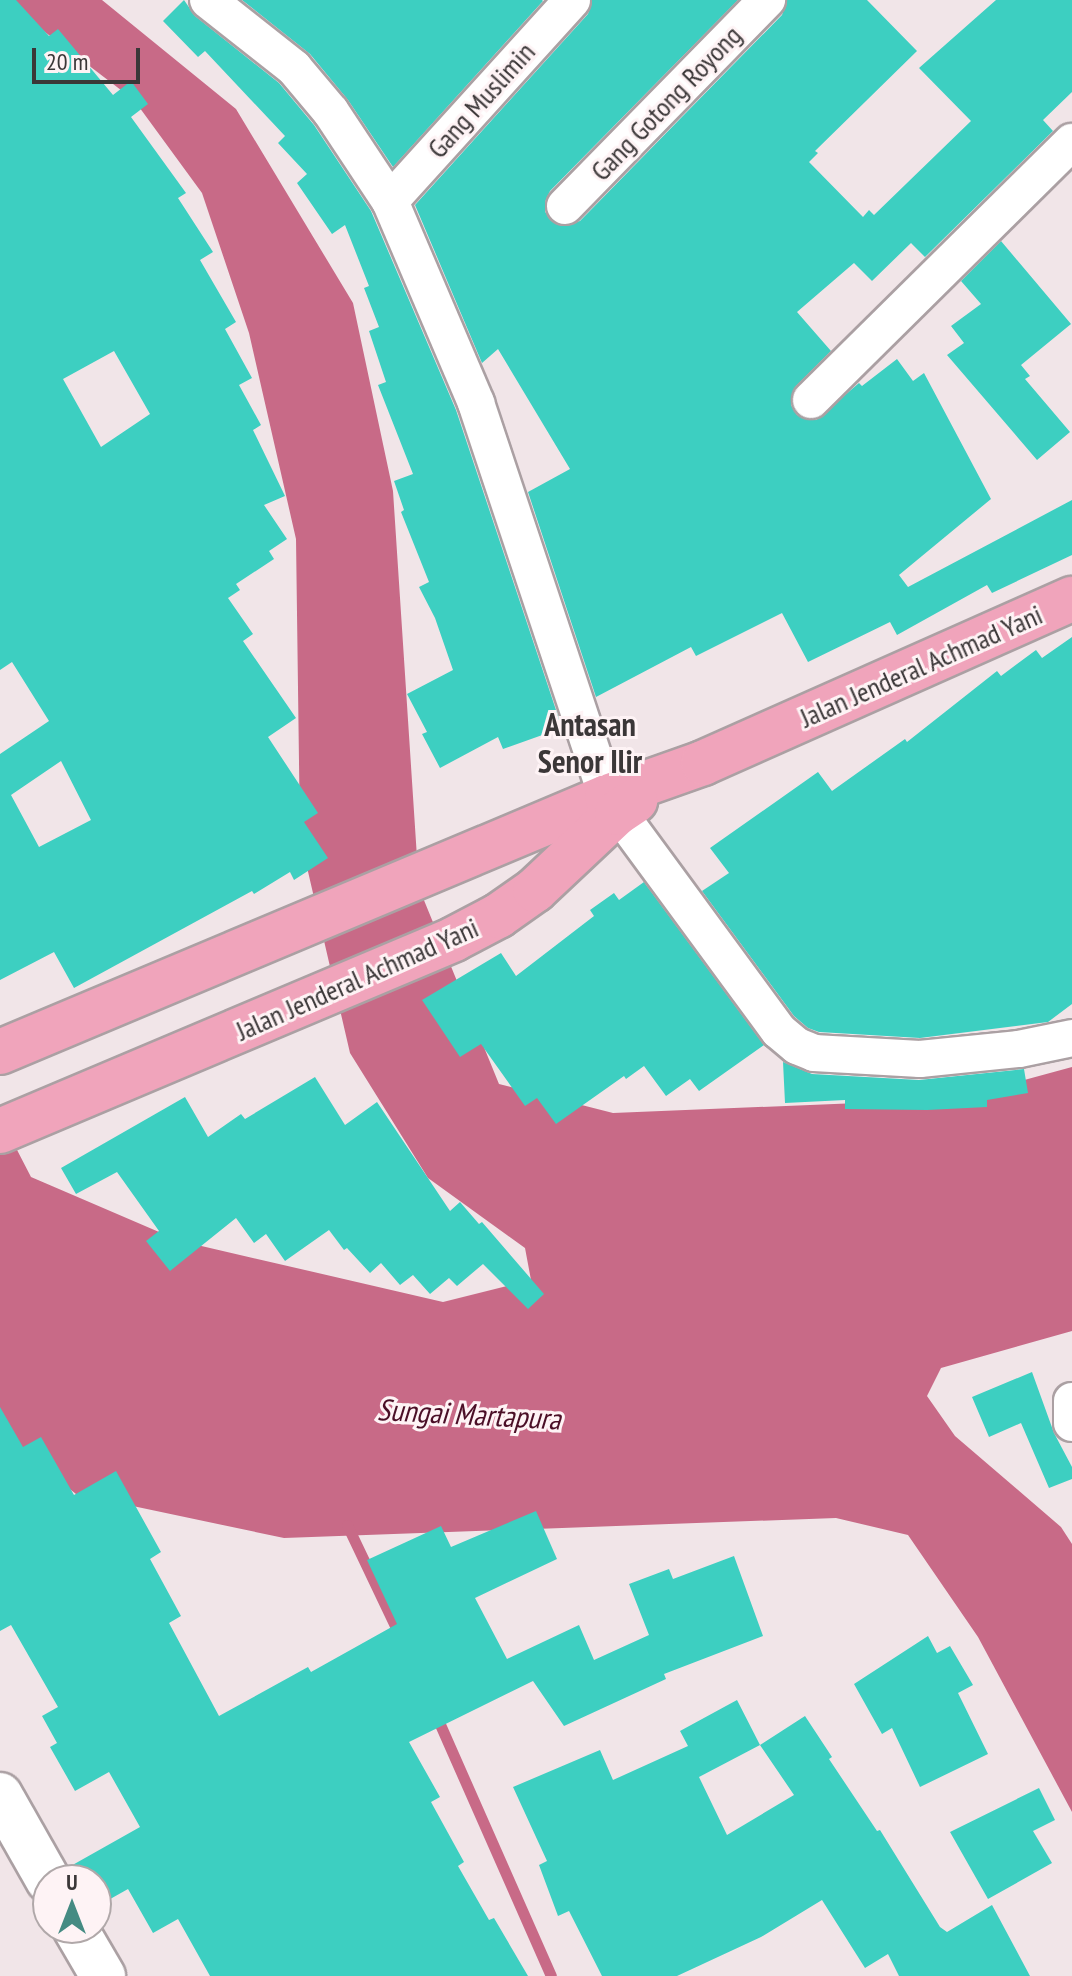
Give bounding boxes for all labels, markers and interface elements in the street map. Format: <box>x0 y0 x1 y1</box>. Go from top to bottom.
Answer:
street label: Gang Gotong Royong <box>584 19 748 187</box>
scale bar <box>36 32 144 82</box>
street label: Gang Muslimin <box>420 35 542 165</box>
text: 20 m <box>46 46 88 77</box>
street label: Jalan Jenderal Achmad Yani <box>794 597 1048 735</box>
district label: Antasan Senor Ilir <box>538 706 642 781</box>
street label: Jalan Jenderal Achmad Yani <box>230 910 484 1048</box>
water label: Sungai Martapura <box>376 1391 562 1437</box>
north arrow <box>32 1864 112 1944</box>
text: U <box>66 1868 78 1896</box>

